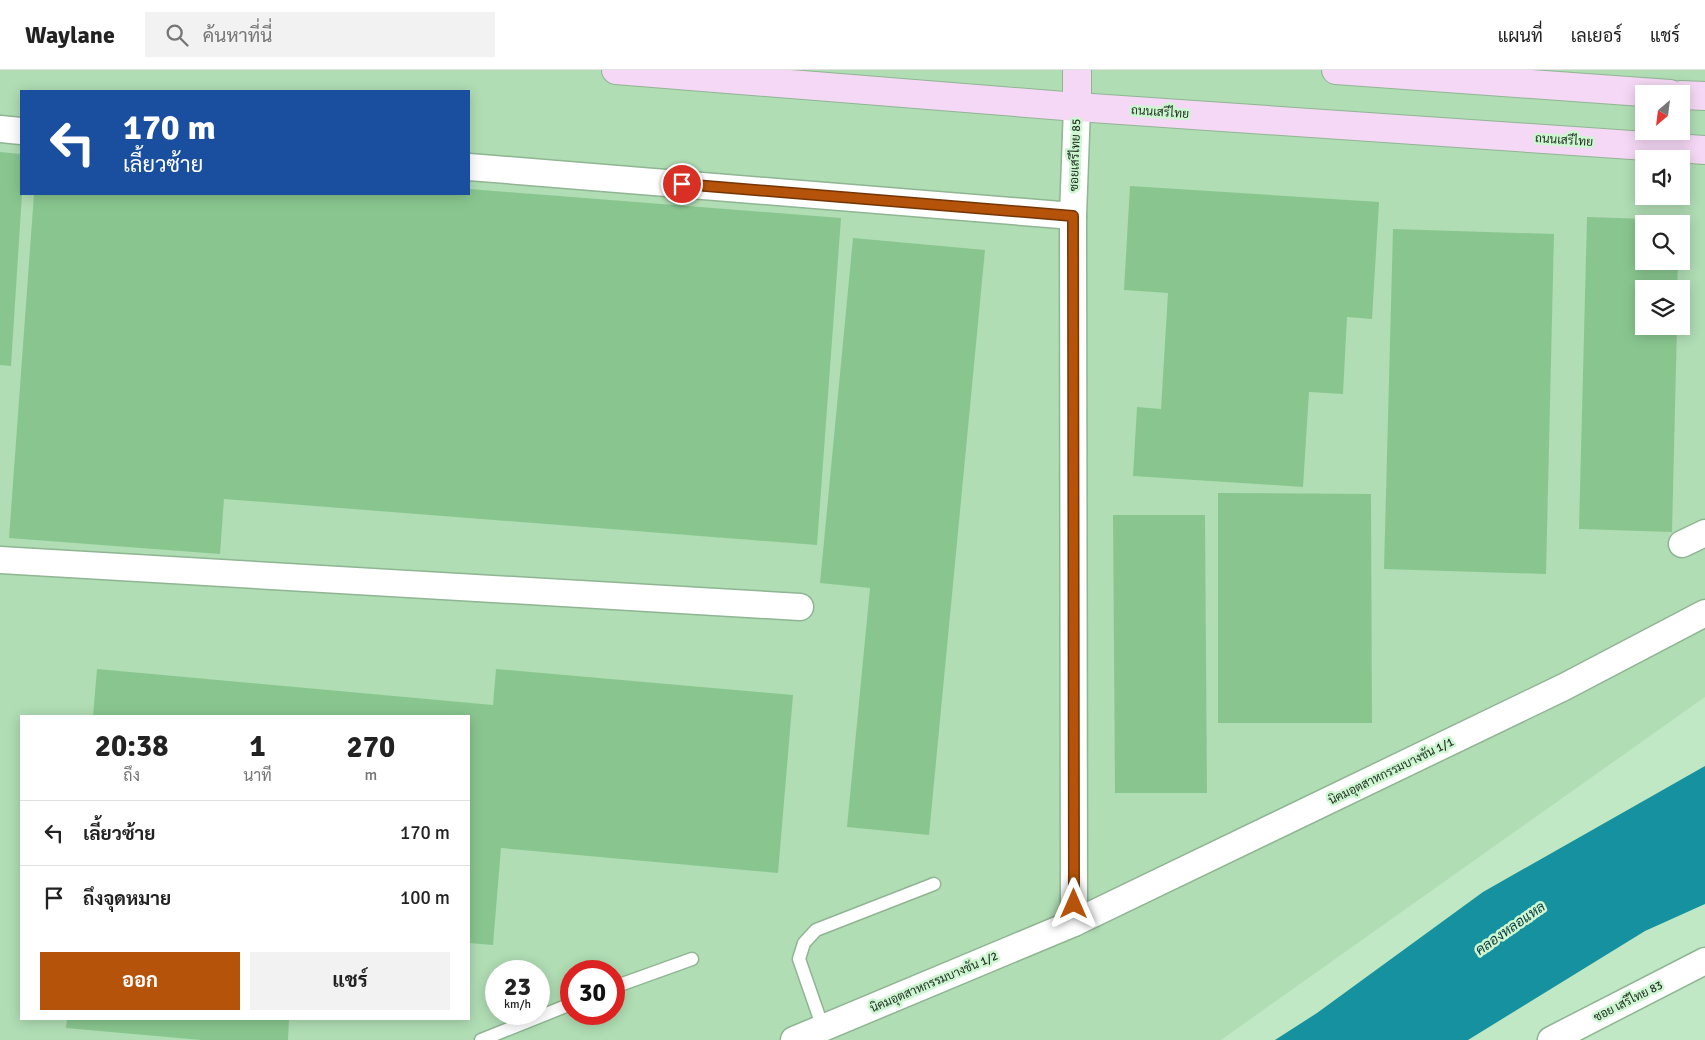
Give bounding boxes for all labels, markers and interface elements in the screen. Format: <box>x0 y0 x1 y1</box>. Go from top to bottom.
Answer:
search box <box>145 12 495 57</box>
text: Waylane <box>25 20 115 50</box>
icon: search <box>163 21 191 49</box>
text: ค้นหาที่นี่ <box>203 24 272 48</box>
text: แผนที่ <box>1498 25 1543 47</box>
text: เลเยอร์ <box>1571 25 1622 47</box>
text: แชร์ <box>1650 25 1680 47</box>
north arrow <box>1635 85 1690 140</box>
map controls <box>1635 85 1690 335</box>
street label: ถนนเสรีไทย <box>1130 102 1190 122</box>
text: 170 m <box>123 106 216 149</box>
icon: left <box>40 110 105 175</box>
street label: ซอยเสรีไทย 85 <box>1066 118 1084 192</box>
street label: ถนนเสรีไทย <box>1534 130 1594 150</box>
button: sound <box>1635 150 1690 205</box>
text: เลี้ยวซ้าย <box>123 151 203 178</box>
pin <box>661 163 703 205</box>
icon: arrive <box>668 170 696 198</box>
button: search <box>1635 215 1690 270</box>
button: layers <box>1635 280 1690 335</box>
text: 20:38 <box>95 728 168 765</box>
text: 1 <box>249 728 266 765</box>
text: 270 <box>347 729 395 766</box>
street label: นิคมอุตสาหกรรมบางชัน 1/1 <box>1326 735 1457 809</box>
text: m <box>364 765 377 785</box>
text: ถึง <box>123 766 140 786</box>
text: นาที <box>243 766 272 786</box>
icon: left <box>40 819 68 847</box>
text: 170 m <box>400 821 450 845</box>
text: เลี้ยวซ้าย <box>83 822 155 846</box>
position arrow <box>1047 877 1099 929</box>
icon: arrive <box>40 884 68 912</box>
text: 100 m <box>400 886 450 910</box>
text: ถึงจุดหมาย <box>83 887 171 911</box>
water label: คลองหลอแหล <box>1472 898 1549 959</box>
street label: นิคมอุตสาหกรรมบางชัน 1/2 <box>868 949 1001 1017</box>
button: ออก <box>40 952 240 1010</box>
button: แชร์ <box>250 952 450 1010</box>
speed limit sign: 30 <box>560 960 625 1025</box>
text: 23 <box>504 971 531 1002</box>
street label: ซอย เสรีไทย 83 <box>1591 977 1665 1025</box>
text: km/h <box>504 997 531 1012</box>

